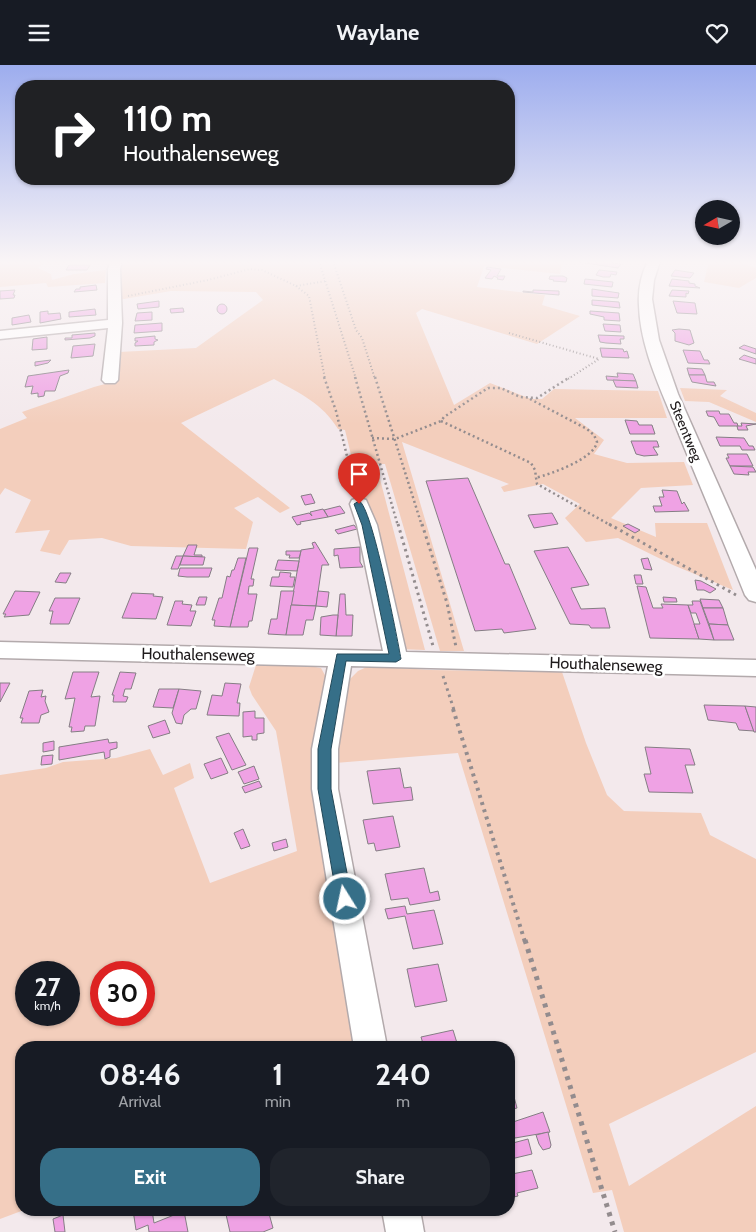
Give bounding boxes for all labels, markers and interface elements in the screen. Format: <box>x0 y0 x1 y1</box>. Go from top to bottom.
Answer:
icon: menu <box>25 19 53 47</box>
text: Waylane <box>337 19 419 46</box>
icon: heart <box>703 19 731 47</box>
text: 110 m <box>123 97 212 140</box>
icon: right <box>40 100 105 165</box>
text: Houthalenseweg <box>123 140 279 167</box>
north arrow <box>695 200 740 245</box>
map controls <box>695 200 740 245</box>
street label: Steentweg <box>666 398 707 465</box>
pin <box>338 453 380 504</box>
icon: arrive <box>345 460 373 488</box>
street label: Houthalenseweg <box>141 644 256 665</box>
street label: Houthalenseweg <box>549 653 664 676</box>
position arrow <box>318 872 370 924</box>
speed limit sign: 30 <box>90 961 155 1026</box>
text: 27 <box>35 972 60 1002</box>
text: km/h <box>34 998 61 1013</box>
text: 08:46 <box>99 1056 181 1093</box>
text: 1 <box>272 1056 283 1093</box>
text: 240 <box>375 1056 431 1093</box>
text: Arrival <box>119 1092 161 1111</box>
text: min <box>265 1092 291 1111</box>
text: m <box>396 1092 410 1111</box>
button: Exit <box>40 1148 260 1206</box>
button: Share <box>270 1148 490 1206</box>

